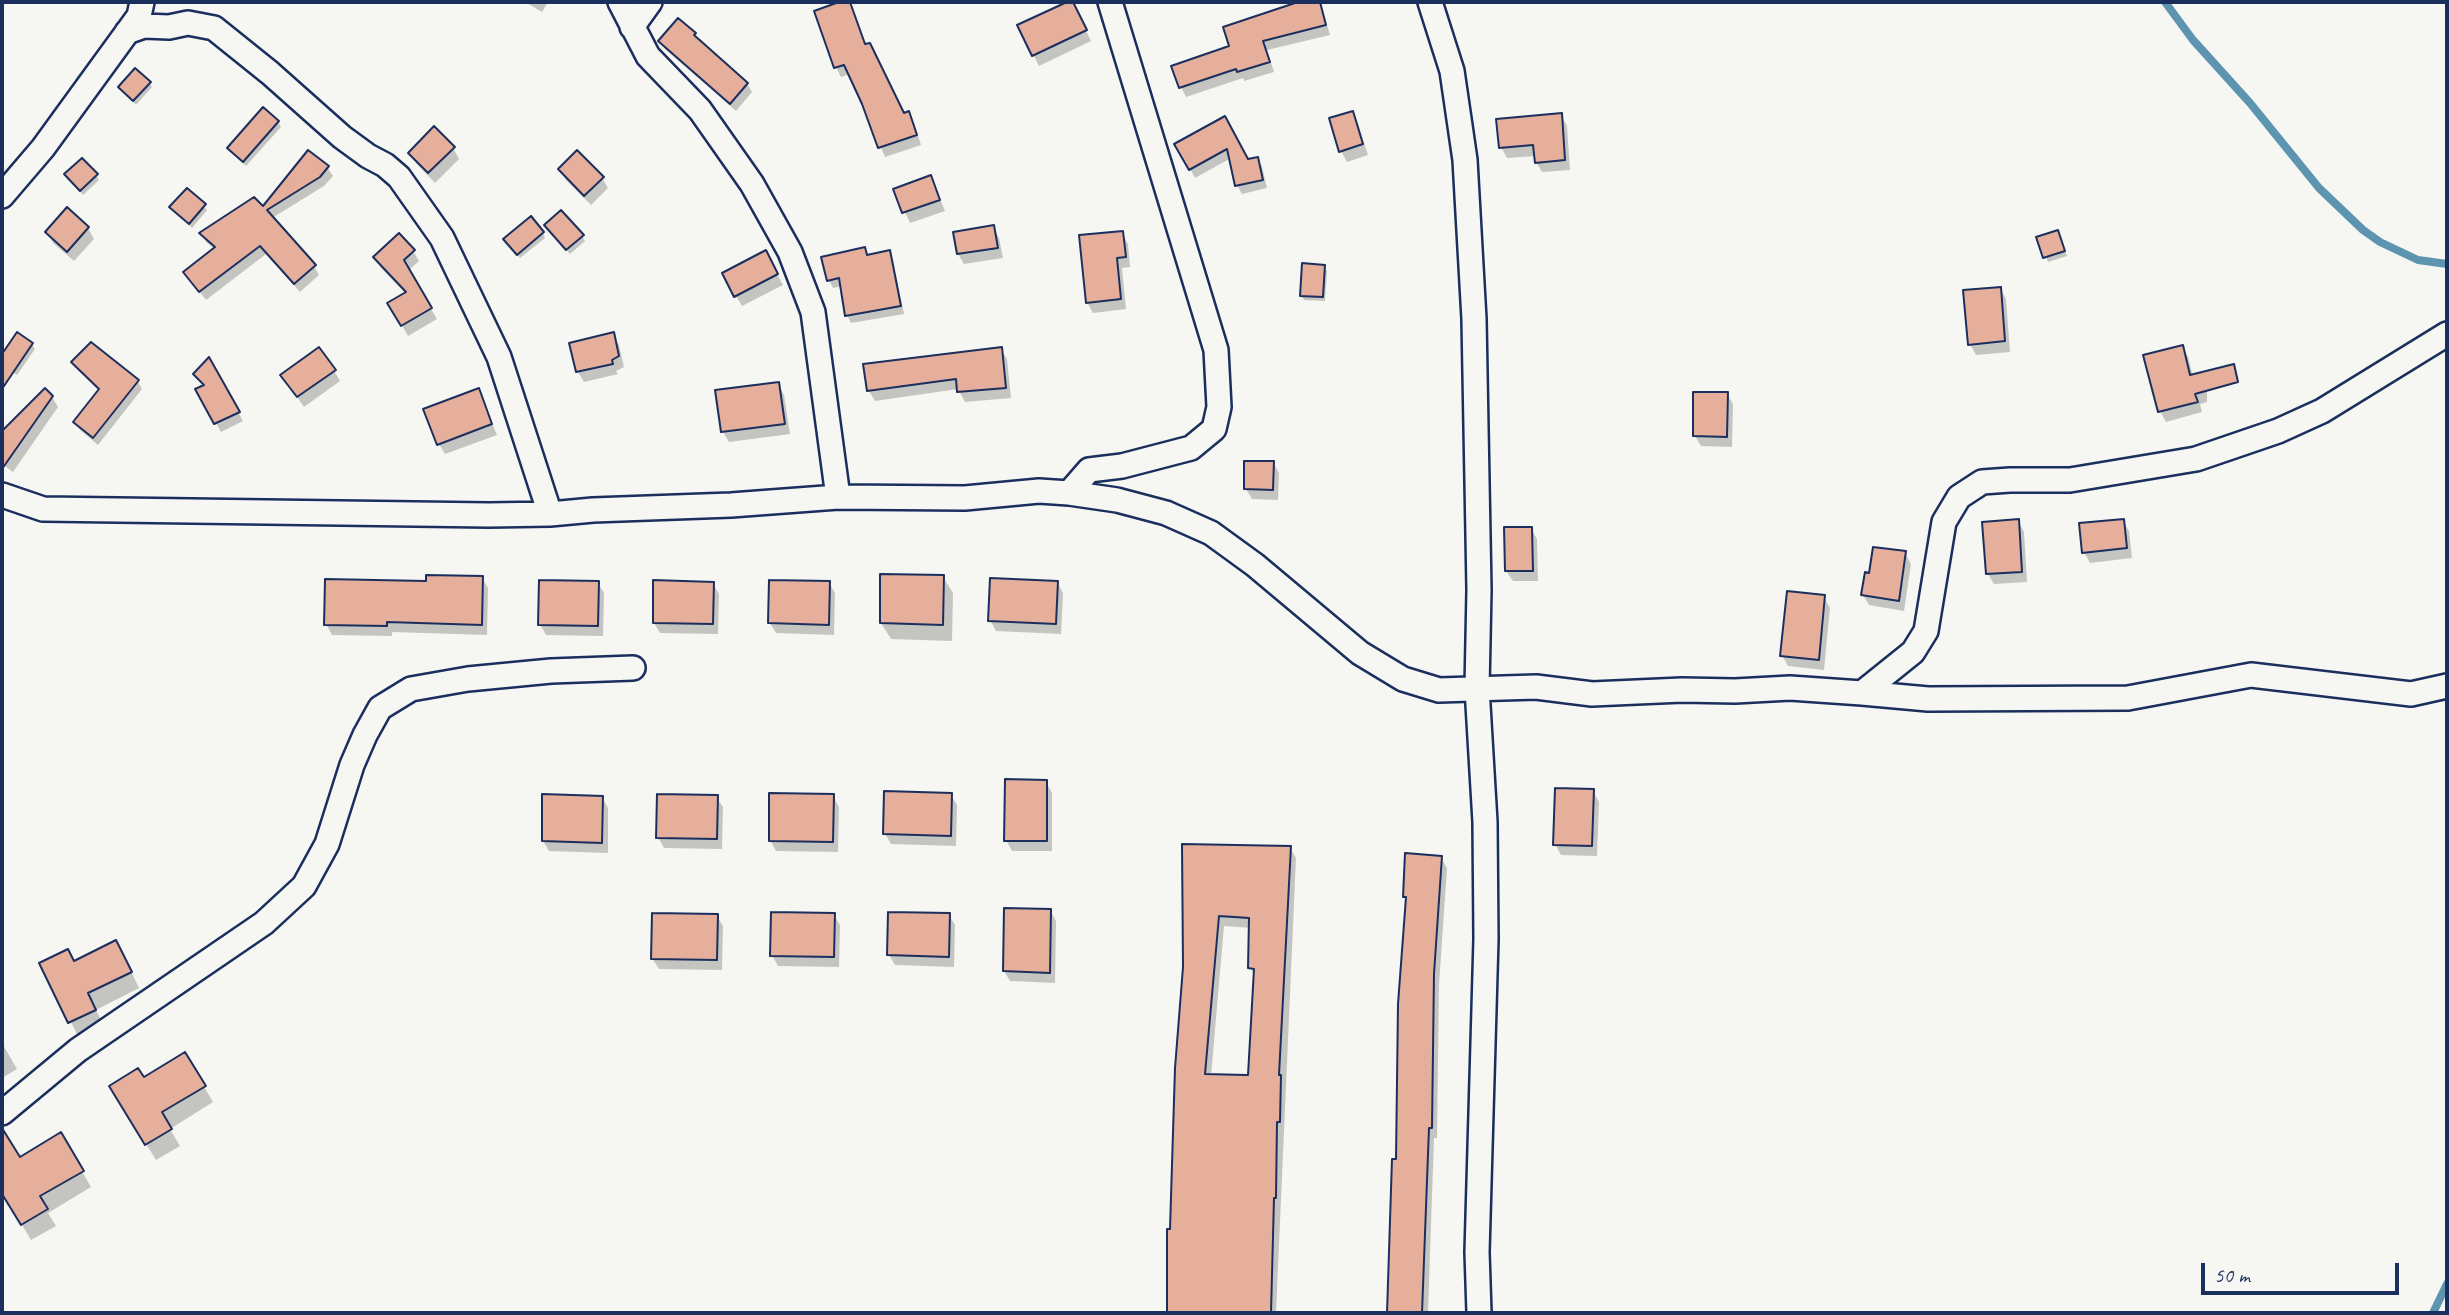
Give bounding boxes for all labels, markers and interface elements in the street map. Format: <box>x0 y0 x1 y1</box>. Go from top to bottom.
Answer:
scale bar <box>2204 1248 2402 1292</box>
text: 50 m <box>2214 1262 2250 1288</box>

